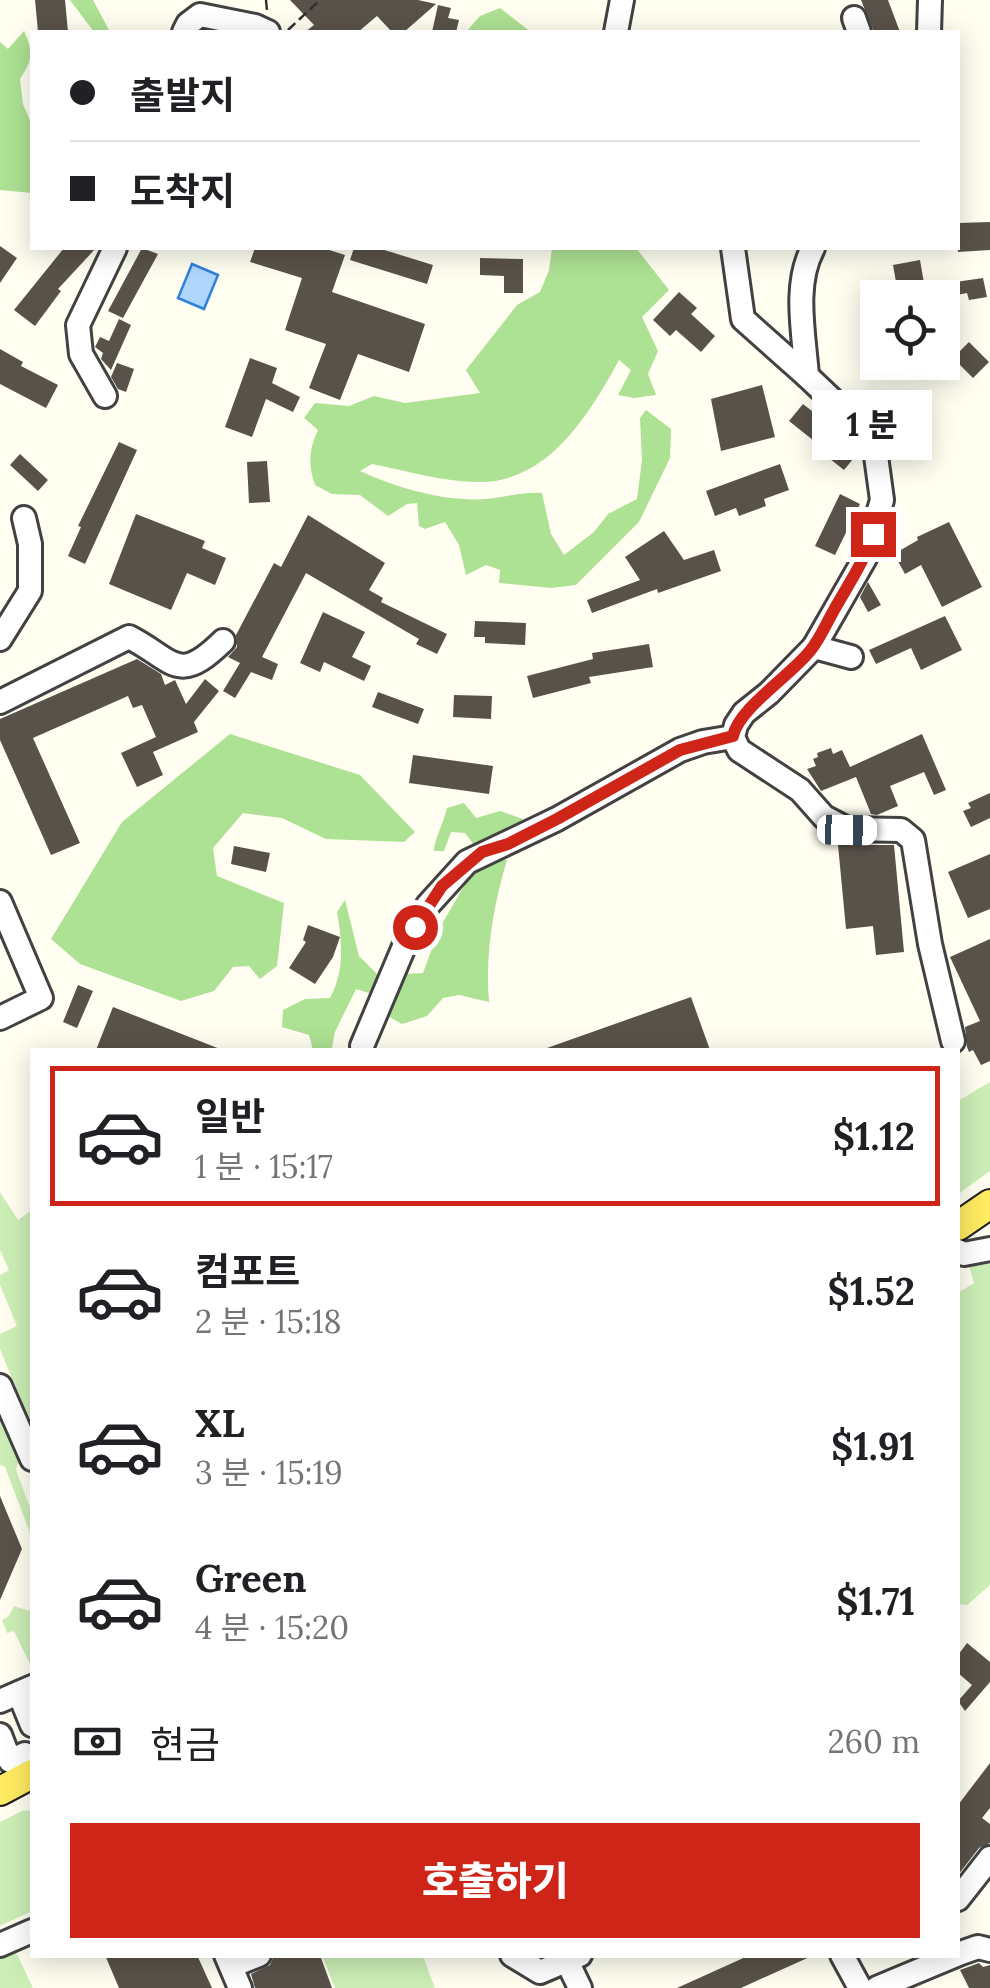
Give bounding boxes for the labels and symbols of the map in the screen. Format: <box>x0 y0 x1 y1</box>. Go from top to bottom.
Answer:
callout: 1 분 <box>813 389 933 459</box>
route end <box>851 512 896 557</box>
car <box>817 814 877 846</box>
route start <box>393 905 438 950</box>

